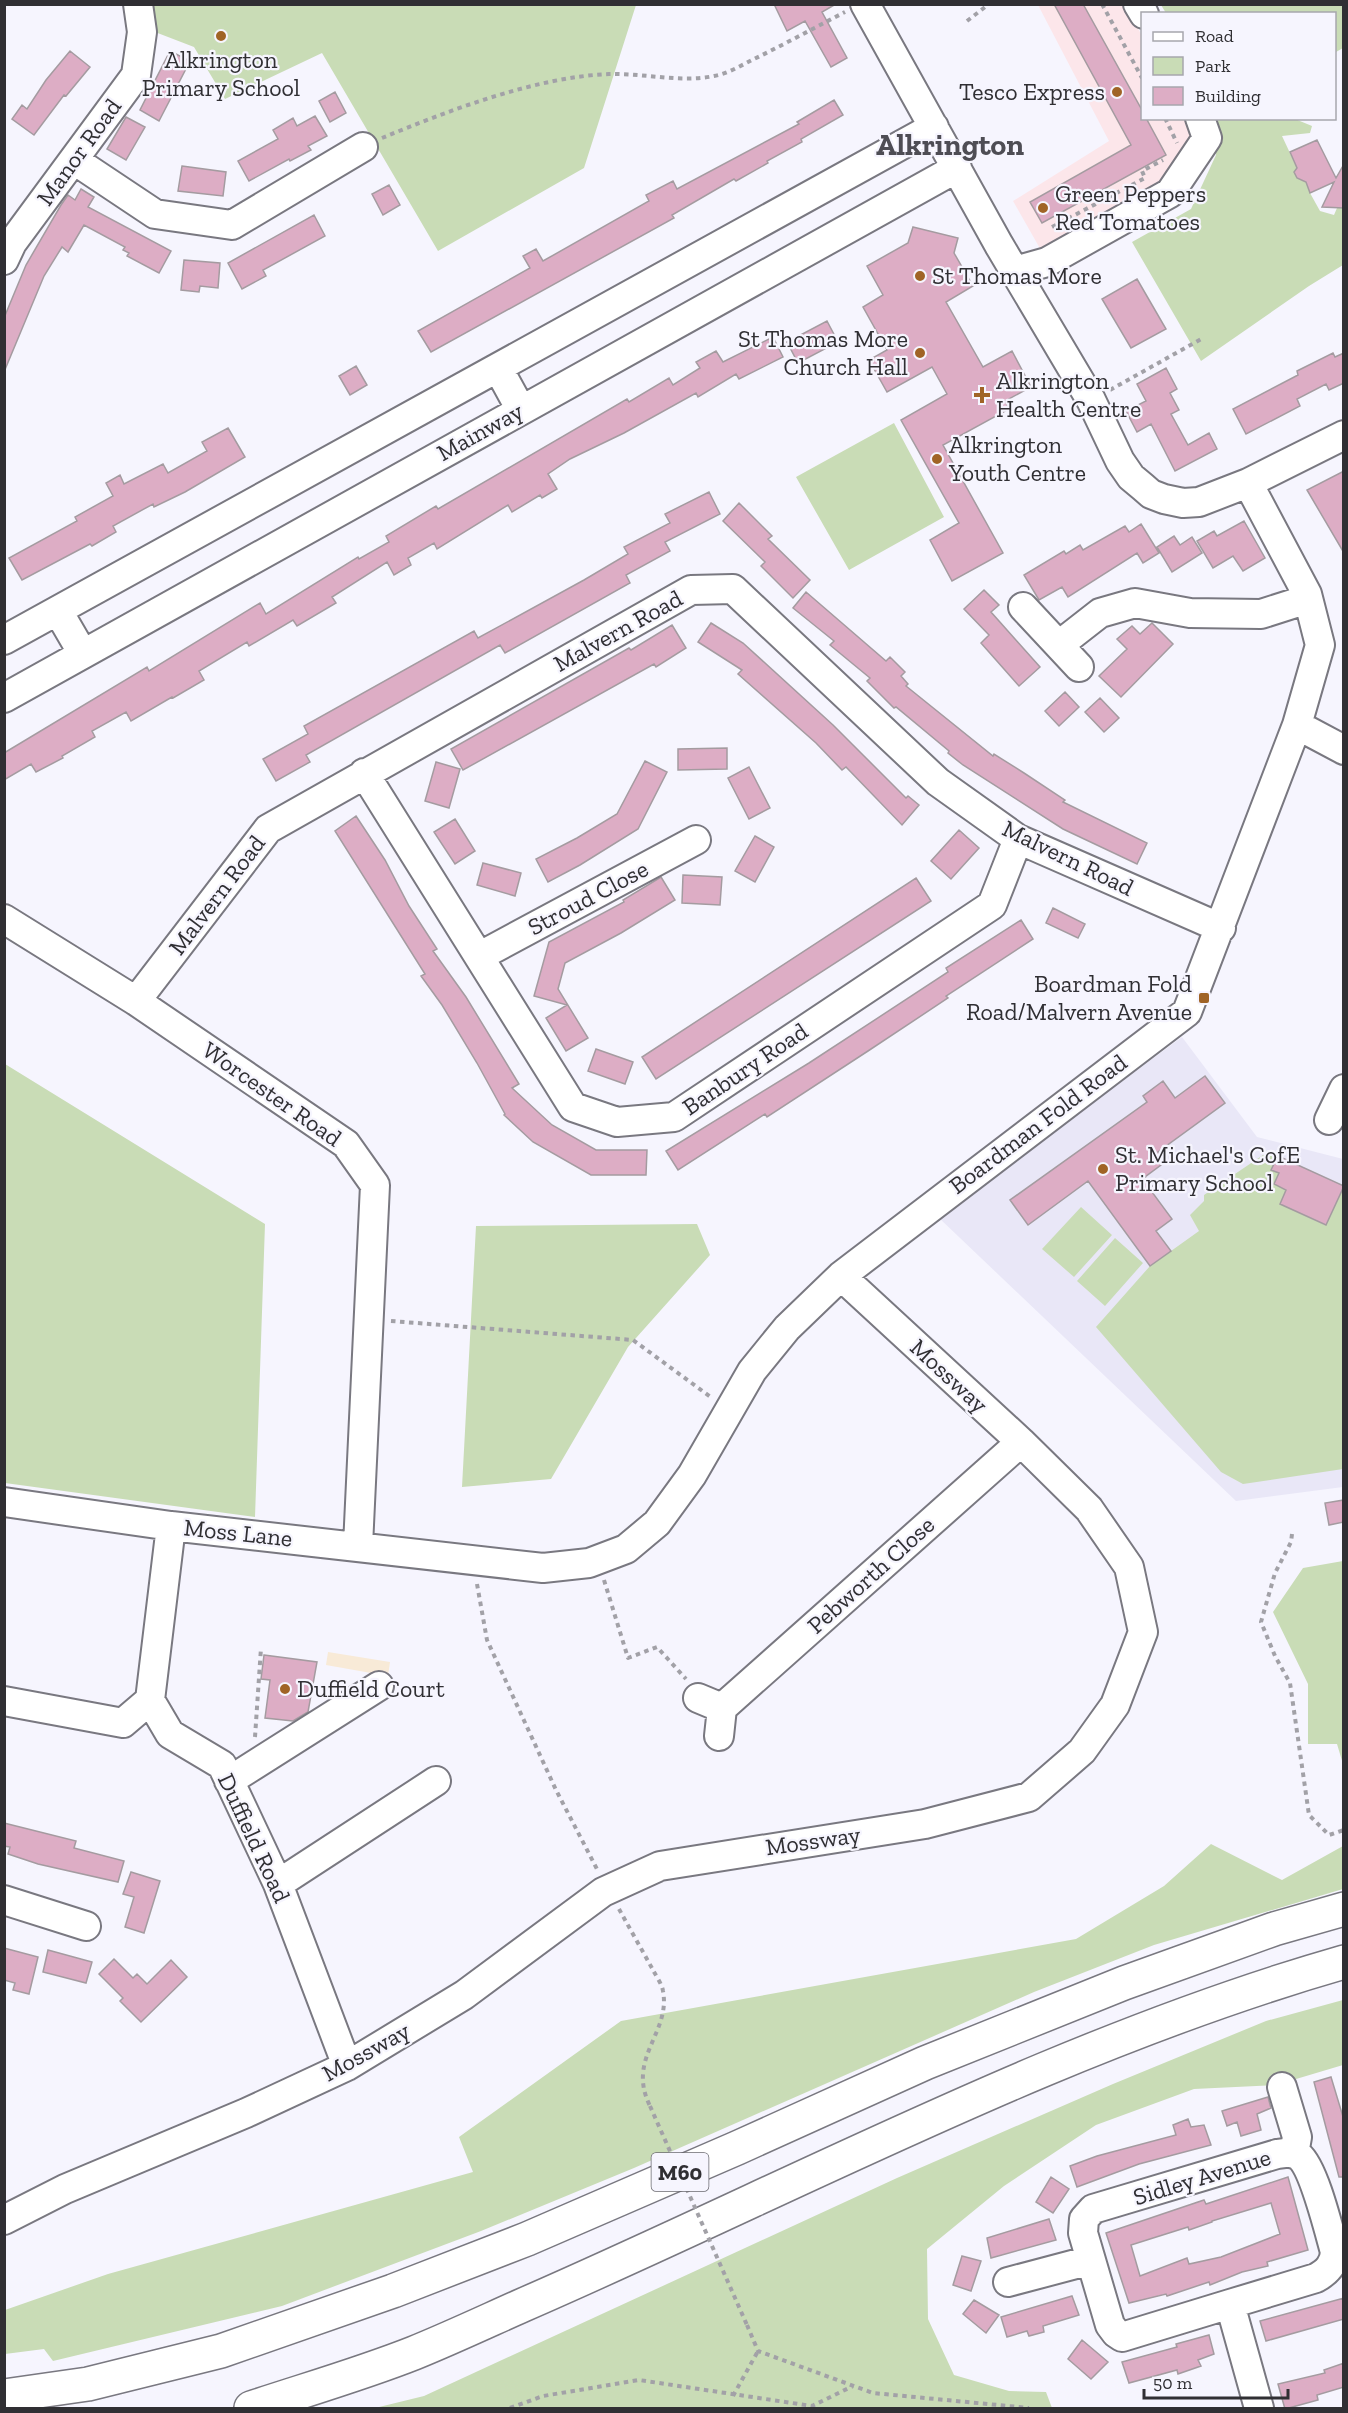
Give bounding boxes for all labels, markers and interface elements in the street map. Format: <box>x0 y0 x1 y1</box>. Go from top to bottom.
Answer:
legend <box>1141 12 1336 120</box>
text: Road <box>1195 25 1234 47</box>
marker: Alkrington Primary School <box>214 29 228 43</box>
place label: Alkrington Primary School <box>142 45 300 102</box>
text: Park <box>1195 55 1231 77</box>
place label: Tesco Express <box>959 77 1105 106</box>
marker: Tesco Express <box>1110 85 1124 99</box>
text: Building <box>1195 85 1261 107</box>
street label: Manor Road <box>30 92 127 211</box>
district label: Alkrington <box>876 127 1024 163</box>
place label: Green Peppers Red Tomatoes <box>1055 179 1206 236</box>
marker: Green Peppers Red Tomatoes <box>1036 201 1050 215</box>
place label: St Thomas More <box>932 261 1102 290</box>
marker: St Thomas More <box>913 269 927 283</box>
place label: St Thomas More Church Hall <box>738 324 908 381</box>
marker: St Thomas More Church Hall <box>913 346 927 360</box>
place label: Alkrington Health Centre <box>996 366 1141 423</box>
marker: Alkrington Health Centre <box>973 386 991 404</box>
street label: Mainway <box>431 396 529 467</box>
place label: Alkrington Youth Centre <box>948 430 1086 487</box>
marker: Alkrington Youth Centre <box>930 452 944 466</box>
street label: Malvern Road <box>548 583 687 678</box>
street label: Malvern Road <box>998 813 1139 902</box>
street label: Malvern Road <box>162 829 271 960</box>
street label: Stroud Close <box>523 854 653 941</box>
place label: Boardman Fold Road/Malvern Avenue <box>966 969 1192 1026</box>
marker: Boardman Fold Road/Malvern Avenue <box>1197 991 1211 1005</box>
street label: Banbury Road <box>677 1016 813 1121</box>
street label: Worcester Road <box>197 1035 348 1152</box>
street label: Boardman Fold Road <box>943 1047 1132 1200</box>
place label: St. Michael's CofE Primary School <box>1115 1140 1300 1197</box>
marker: St. Michael's CofE Primary School <box>1096 1162 1110 1176</box>
street label: Mossway <box>904 1332 995 1419</box>
street label: Pebworth Close <box>801 1510 940 1639</box>
street label: Moss Lane <box>182 1512 294 1553</box>
place label: Duffield Court <box>297 1674 445 1703</box>
marker: Duffield Court <box>278 1682 292 1696</box>
street label: Duffield Road <box>212 1769 297 1907</box>
street label: Mossway <box>764 1819 863 1862</box>
street label: Mossway <box>317 2015 415 2087</box>
street label: Sidley Avenue <box>1130 2142 1274 2211</box>
road number: M60 <box>652 2153 708 2191</box>
scale bar <box>1144 2362 1288 2400</box>
text: 50 m <box>1153 2372 1193 2394</box>

